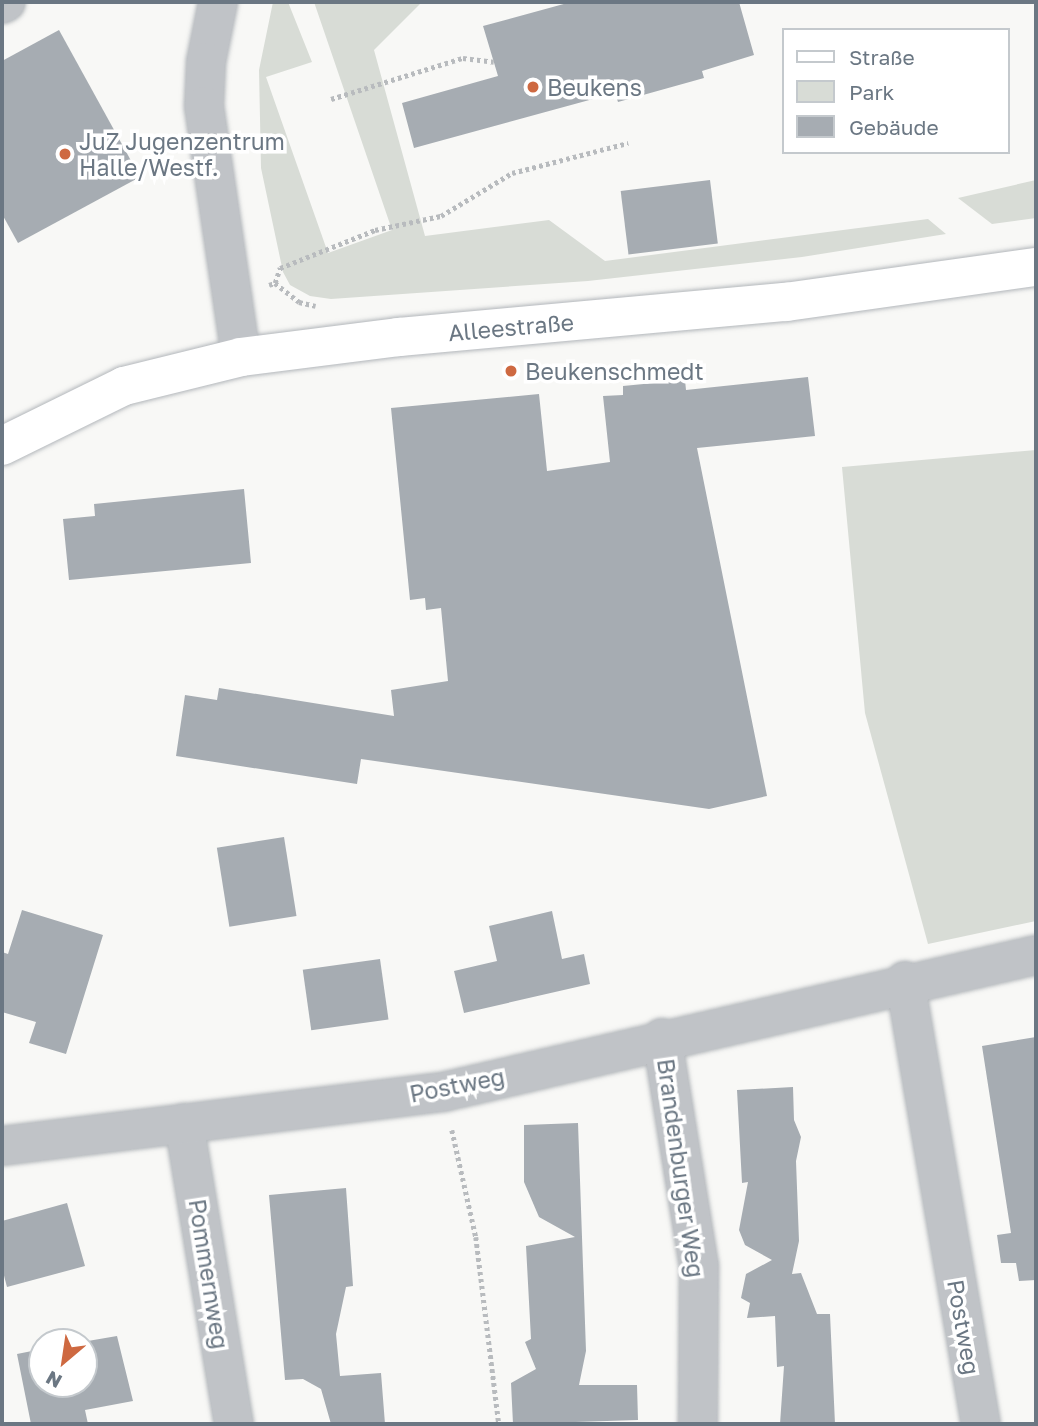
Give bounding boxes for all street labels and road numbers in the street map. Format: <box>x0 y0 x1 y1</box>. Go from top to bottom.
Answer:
street label: Alleestraße <box>447 308 575 346</box>
street label: Brandenburger Weg <box>652 1057 710 1279</box>
street label: Postweg <box>407 1062 507 1108</box>
street label: Pommernweg <box>184 1197 234 1351</box>
street label: Postweg <box>942 1277 986 1377</box>

